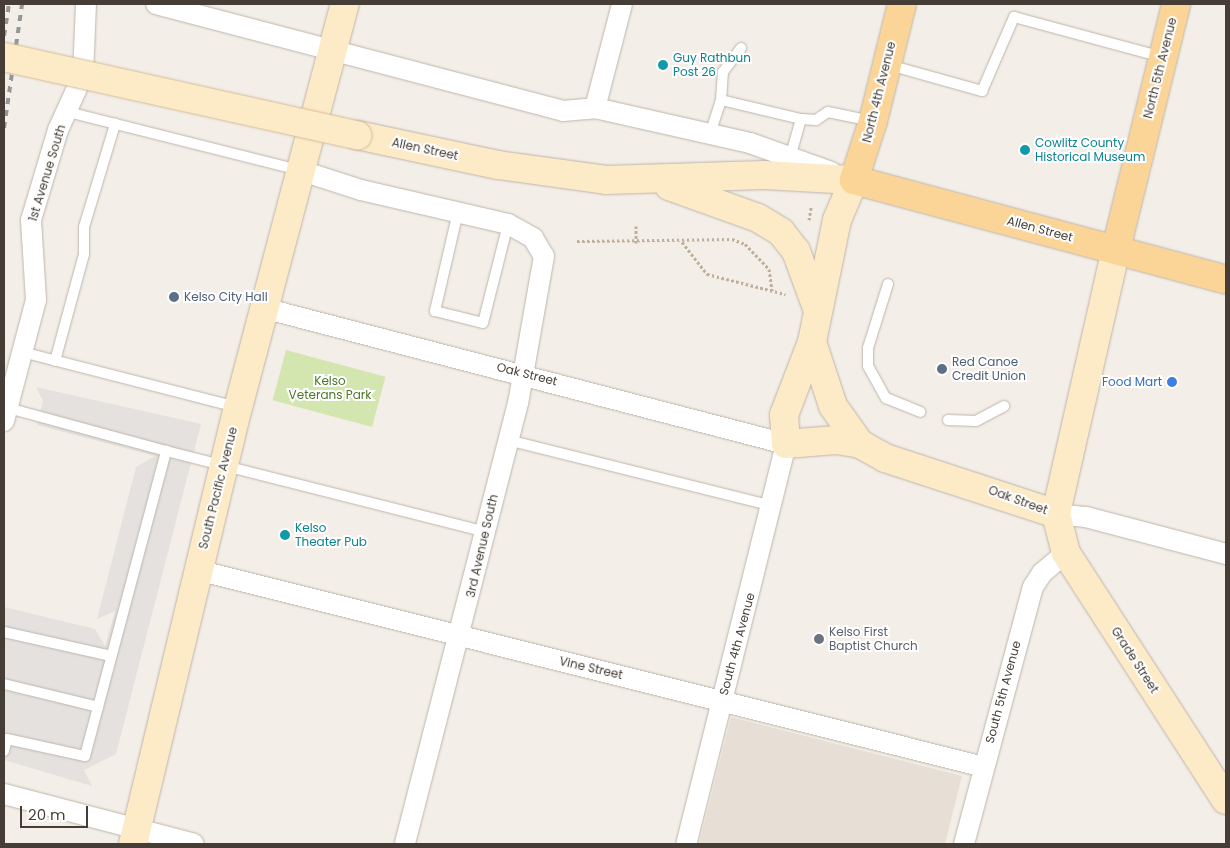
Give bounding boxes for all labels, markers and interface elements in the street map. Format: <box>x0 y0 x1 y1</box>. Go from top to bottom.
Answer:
street label: North 5th Avenue <box>1140 16 1180 120</box>
street label: North 4th Avenue <box>859 40 899 144</box>
place label: Guy Rathbun Post 26 <box>673 51 751 79</box>
marker: Guy Rathbun Post 26 <box>657 59 669 71</box>
street label: 1st Avenue South <box>25 123 69 223</box>
street label: Allen Street <box>391 135 459 163</box>
place label: Cowlitz County Historical Museum <box>1035 136 1145 164</box>
marker: Cowlitz County Historical Museum <box>1019 144 1031 156</box>
street label: Allen Street <box>1006 213 1074 245</box>
place label: Kelso City Hall <box>184 290 268 304</box>
marker: Kelso City Hall <box>168 291 180 303</box>
place label: Red Canoe Credit Union <box>952 355 1026 383</box>
street label: Oak Street <box>495 360 559 388</box>
marker: Red Canoe Credit Union <box>936 363 948 375</box>
park label: Kelso Veterans Park <box>289 374 371 402</box>
place label: Food Mart <box>1102 375 1162 389</box>
marker: Food Mart <box>1166 376 1178 388</box>
street label: South Pacific Avenue <box>196 425 240 551</box>
street label: Oak Street <box>986 483 1050 517</box>
street label: 3rd Avenue South <box>463 493 501 599</box>
place label: Kelso Theater Pub <box>295 521 367 549</box>
marker: Kelso Theater Pub <box>279 529 291 541</box>
street label: South 4th Avenue <box>716 591 758 697</box>
street label: Grade Street <box>1108 624 1162 696</box>
place label: Kelso First Baptist Church <box>829 625 918 653</box>
marker: Kelso First Baptist Church <box>813 633 825 645</box>
street label: South 5th Avenue <box>982 639 1024 745</box>
street label: Vine Street <box>558 654 624 682</box>
scale bar <box>22 796 90 828</box>
text: 20 m <box>28 804 66 825</box>

